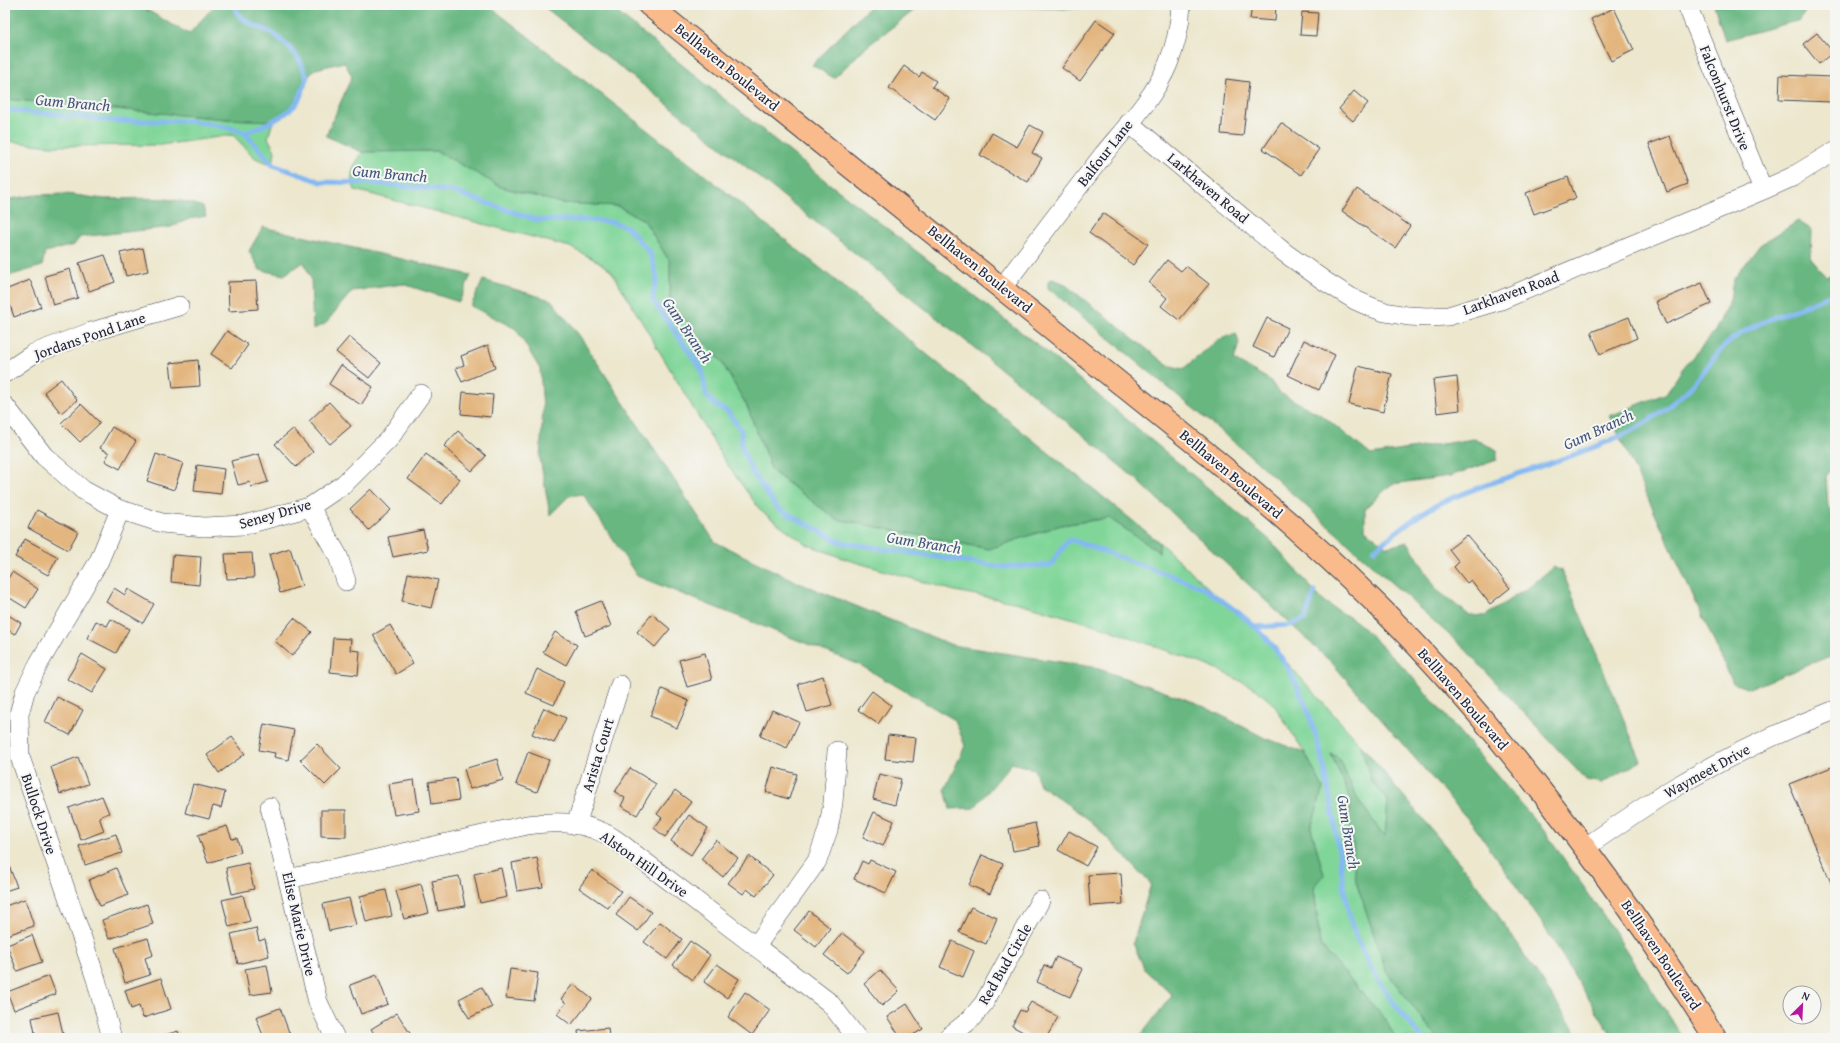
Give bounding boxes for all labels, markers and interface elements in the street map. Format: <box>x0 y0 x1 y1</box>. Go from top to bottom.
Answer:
street label: Bellhaven Boulevard <box>671 18 784 115</box>
street label: Falconhurst Drive <box>1695 42 1756 154</box>
water label: Gum Branch <box>35 87 111 117</box>
street label: Balfour Lane <box>1072 115 1137 191</box>
street label: Larkhaven Road <box>1163 147 1254 228</box>
water label: Gum Branch <box>352 158 428 188</box>
street label: Bellhaven Boulevard <box>924 220 1037 317</box>
street label: Larkhaven Road <box>1460 265 1562 320</box>
water label: Gum Branch <box>657 292 719 368</box>
street label: Jordans Pond Lane <box>29 307 148 365</box>
water label: Gum Branch <box>1559 402 1637 456</box>
street label: Bellhaven Boulevard <box>1175 424 1287 523</box>
street label: Seney Drive <box>236 493 313 534</box>
water label: Gum Branch <box>885 524 963 560</box>
street label: Bellhaven Boulevard <box>1413 643 1514 754</box>
street label: Arista Court <box>576 715 619 795</box>
street label: Waymeet Drive <box>1660 738 1754 803</box>
street label: Bullock Drive <box>17 771 62 857</box>
water label: Gum Branch <box>1331 793 1367 871</box>
street label: Alston Hill Drive <box>596 825 693 902</box>
street label: Elise Marie Drive <box>277 870 322 978</box>
street label: Bellhaven Boulevard <box>1617 895 1706 1014</box>
street label: Red Bud Circle <box>973 919 1036 1008</box>
north arrow <box>1782 985 1822 1025</box>
text: N <box>1799 987 1813 1005</box>

